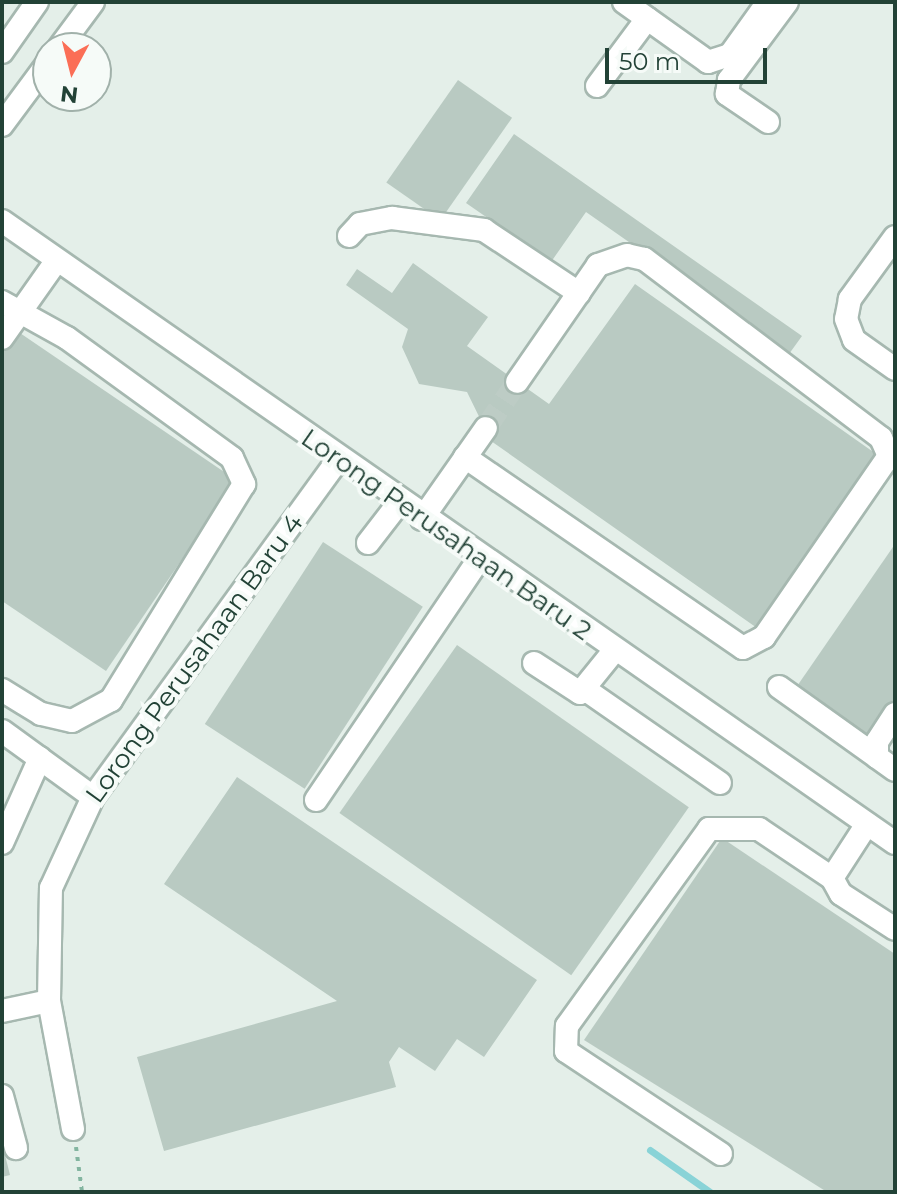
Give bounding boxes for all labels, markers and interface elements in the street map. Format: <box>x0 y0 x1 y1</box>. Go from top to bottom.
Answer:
north arrow <box>32 32 112 112</box>
scale bar <box>609 32 771 82</box>
text: 50 m <box>619 47 680 76</box>
text: N <box>59 80 80 109</box>
street label: Lorong Perusahaan Baru 2 <box>295 423 597 647</box>
street label: Lorong Perusahaan Baru 4 <box>80 508 310 810</box>

